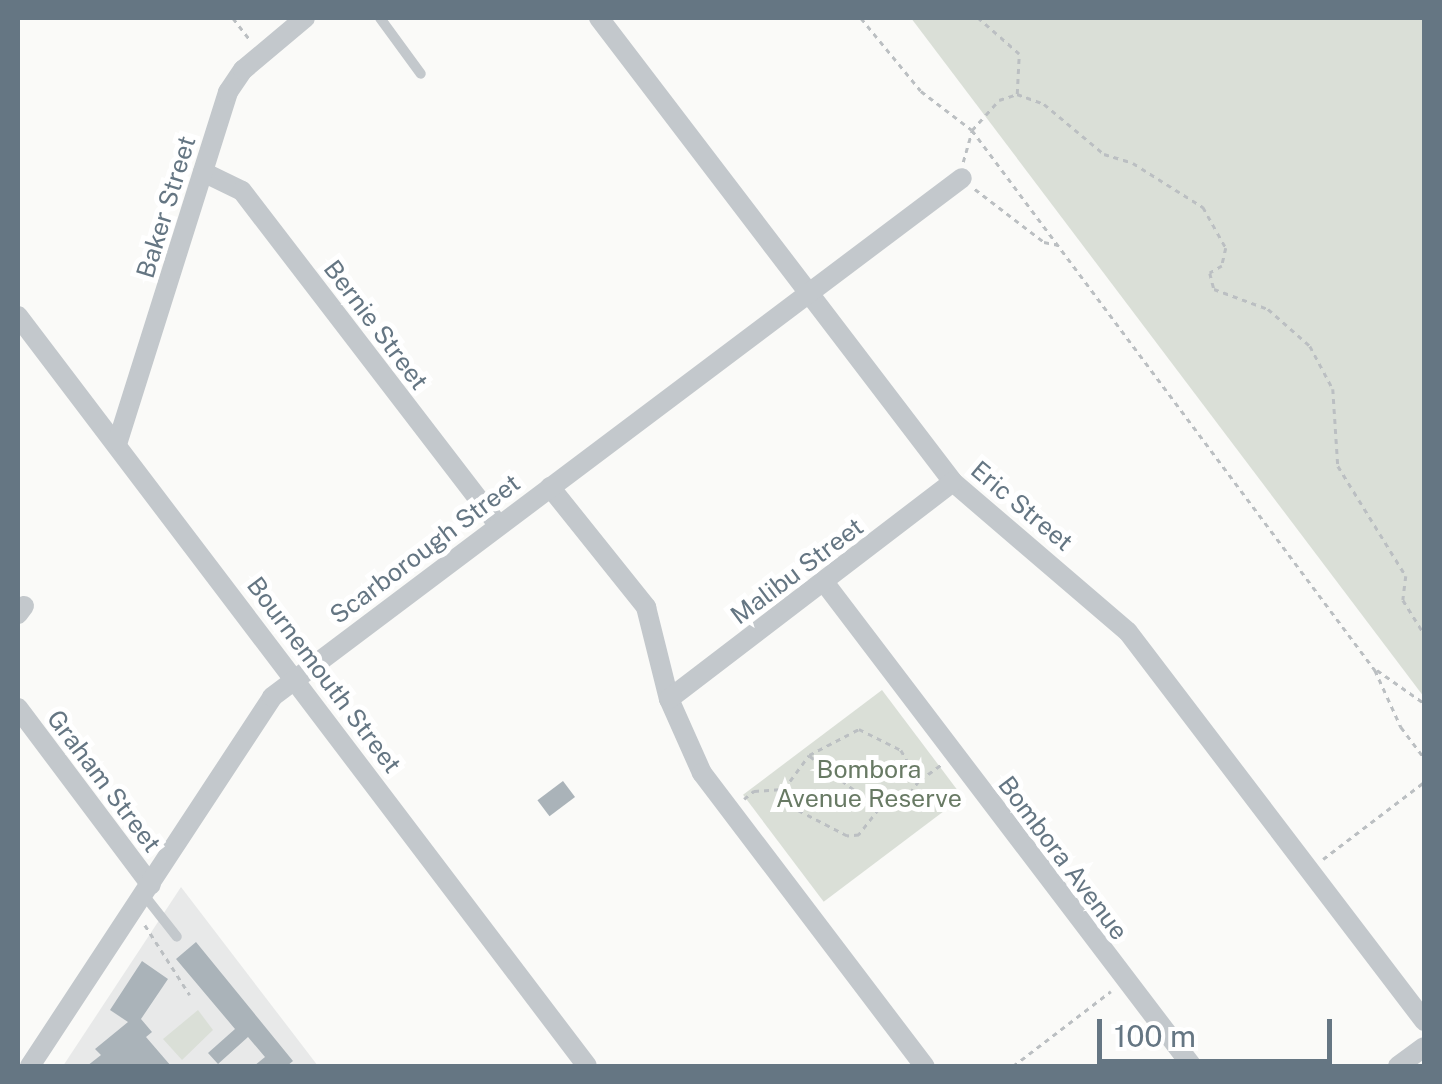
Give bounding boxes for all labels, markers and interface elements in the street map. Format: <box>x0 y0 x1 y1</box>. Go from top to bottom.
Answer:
street label: Baker Street <box>130 132 202 282</box>
street label: Bernie Street <box>317 254 435 396</box>
street label: Eric Street <box>965 455 1079 557</box>
street label: Scarborough Street <box>324 468 526 630</box>
street label: Malibu Street <box>725 511 869 631</box>
street label: Bournemouth Street <box>241 571 407 779</box>
street label: Graham Street <box>41 704 167 858</box>
park label: Bombora Avenue Reserve <box>776 755 962 814</box>
street label: Bombora Avenue <box>992 770 1134 946</box>
scale bar <box>1102 999 1337 1061</box>
text: 100 m <box>1114 1018 1196 1054</box>

